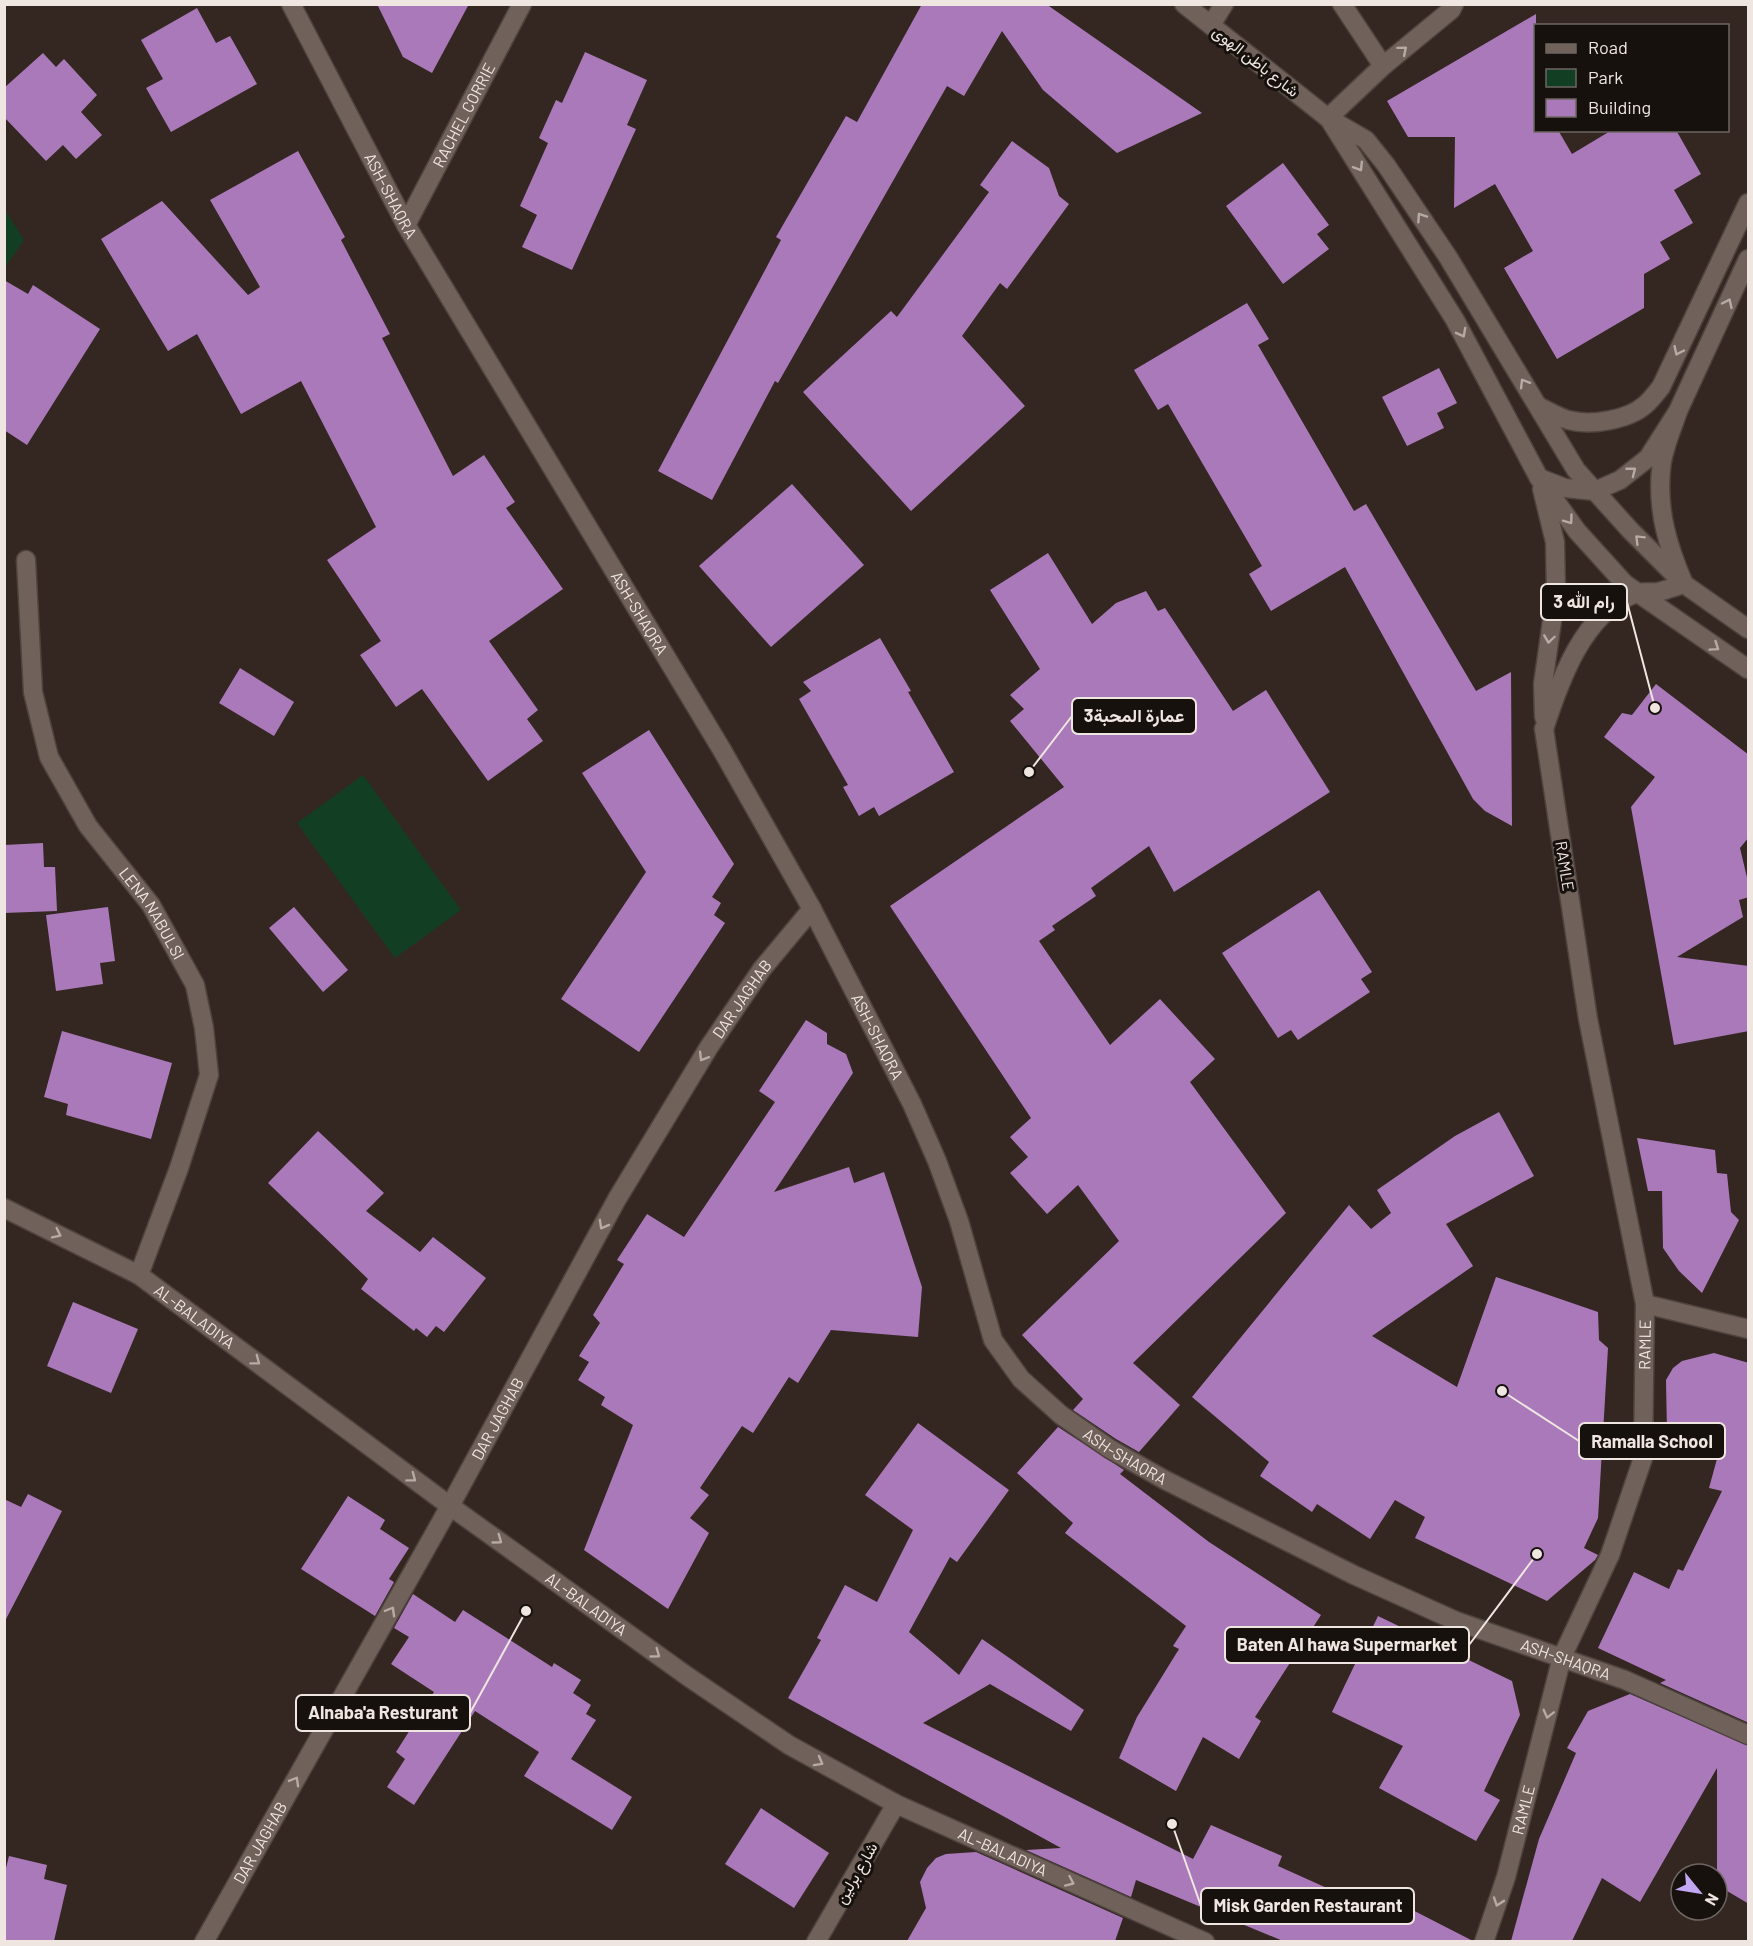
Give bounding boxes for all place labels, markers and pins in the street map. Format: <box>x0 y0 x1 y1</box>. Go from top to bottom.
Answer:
callout: 3 رام الله <box>1541 584 1627 620</box>
callout: عمارة المحبة3 <box>1072 698 1196 734</box>
callout: Ramalla School <box>1579 1423 1725 1459</box>
callout: Baten Al hawa Supermarket <box>1225 1627 1469 1663</box>
callout: Alnaba'a Resturant <box>296 1695 470 1731</box>
callout: Misk Garden Restaurant <box>1201 1888 1414 1924</box>

